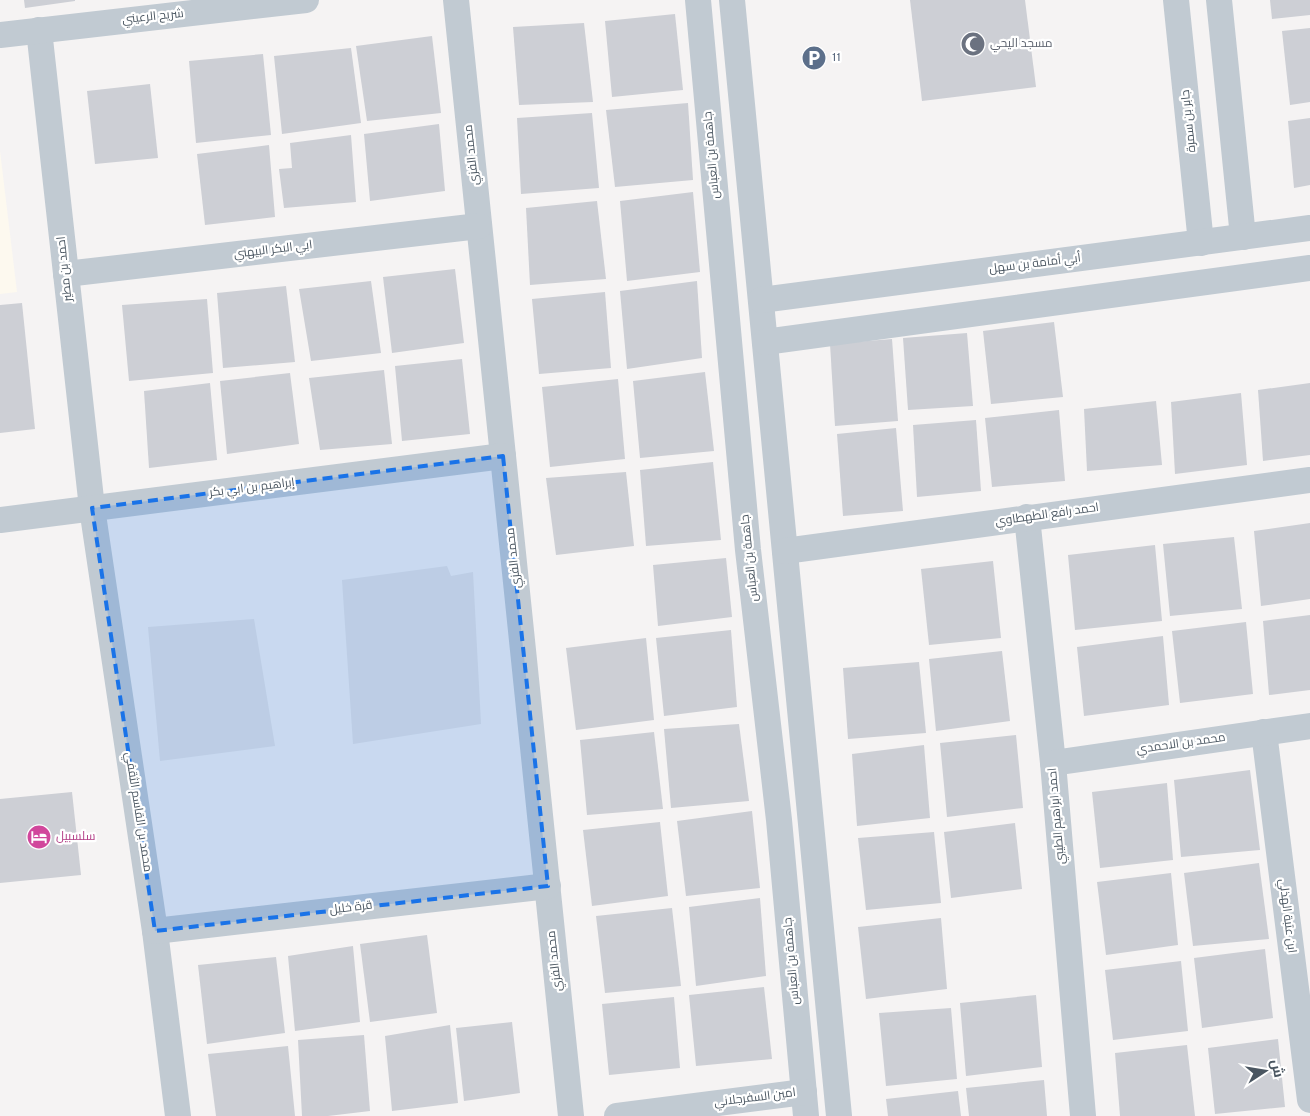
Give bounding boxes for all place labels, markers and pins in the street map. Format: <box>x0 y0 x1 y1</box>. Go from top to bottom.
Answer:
mosque icon: مسجد اليحي <box>960 31 986 57</box>
place label: مسجد اليحي <box>990 36 1052 53</box>
parking icon: 11 <box>801 45 827 71</box>
place label: 11 <box>832 50 841 66</box>
hotel icon: سلسبيل <box>26 824 52 850</box>
place label: سلسبيل <box>56 829 95 845</box>

